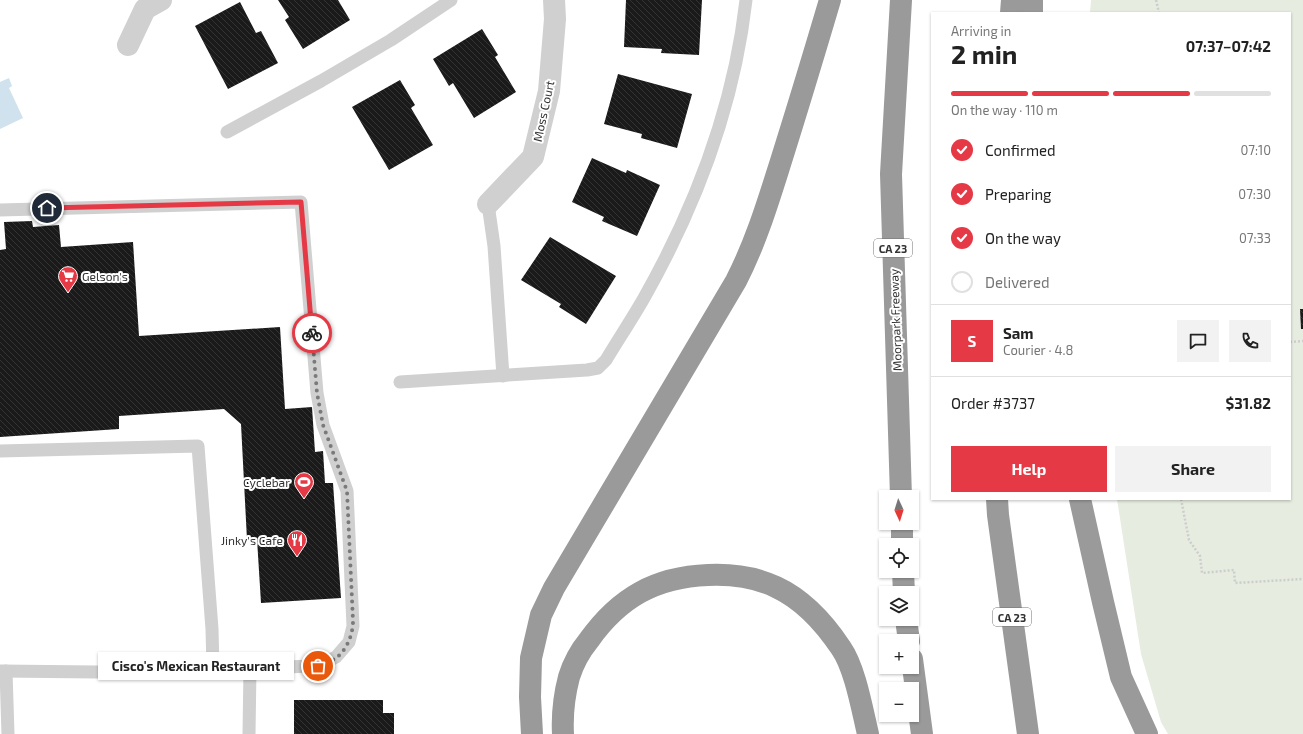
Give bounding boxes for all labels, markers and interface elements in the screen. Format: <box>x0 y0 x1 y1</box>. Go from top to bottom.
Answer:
text: Arriving in <box>951 23 1011 39</box>
text: 07:37–07:42 <box>1186 37 1271 55</box>
text: 2 min <box>951 38 1017 69</box>
street label: Moss Court <box>530 79 556 143</box>
text: On the way · 110 m <box>951 102 1058 118</box>
icon: check <box>951 139 973 161</box>
text: Confirmed <box>985 141 1056 159</box>
text: 07:10 <box>1240 142 1271 158</box>
icon: check <box>951 183 973 205</box>
text: Preparing <box>985 185 1051 203</box>
text: 07:30 <box>1238 186 1271 202</box>
pin <box>30 191 64 225</box>
icon: home <box>36 197 58 219</box>
icon: check <box>951 227 973 249</box>
text: On the way <box>985 229 1061 247</box>
text: 07:33 <box>1239 230 1271 246</box>
road number: CA 23 <box>874 239 912 257</box>
supermarket icon: Gelson's <box>57 265 79 293</box>
street label: Moorpark Freeway <box>886 268 904 372</box>
place label: Gelson's <box>82 269 128 283</box>
text: Delivered <box>985 273 1050 291</box>
courier <box>292 313 332 353</box>
button: chat <box>1177 320 1219 362</box>
button: phone <box>1229 320 1271 362</box>
icon: bike <box>301 322 323 344</box>
text: Sam <box>1003 324 1034 342</box>
text: S <box>968 332 976 350</box>
text: Courier · 4.8 <box>1003 342 1073 358</box>
text: Order #3737 <box>951 394 1035 412</box>
text: $31.82 <box>1226 394 1271 412</box>
button: Help <box>951 446 1107 492</box>
button: Share <box>1115 446 1271 492</box>
sports icon: Cyclebar <box>293 471 315 499</box>
place label: Cyclebar <box>243 475 290 489</box>
north arrow <box>879 490 919 530</box>
map controls <box>879 490 919 722</box>
restaurant icon: Jinky's Cafe <box>286 529 308 557</box>
place label: Jinky's Cafe <box>221 533 283 547</box>
button: locate <box>879 538 919 578</box>
button: layers <box>879 586 919 626</box>
road number: CA 23 <box>993 608 1031 626</box>
button: + <box>879 634 919 674</box>
pin <box>301 649 335 683</box>
callout: Cisco's Mexican Restaurant <box>98 652 294 680</box>
icon: bag <box>307 655 329 677</box>
text: Cisco's Mexican Restaurant <box>112 658 280 674</box>
button: − <box>879 682 919 722</box>

